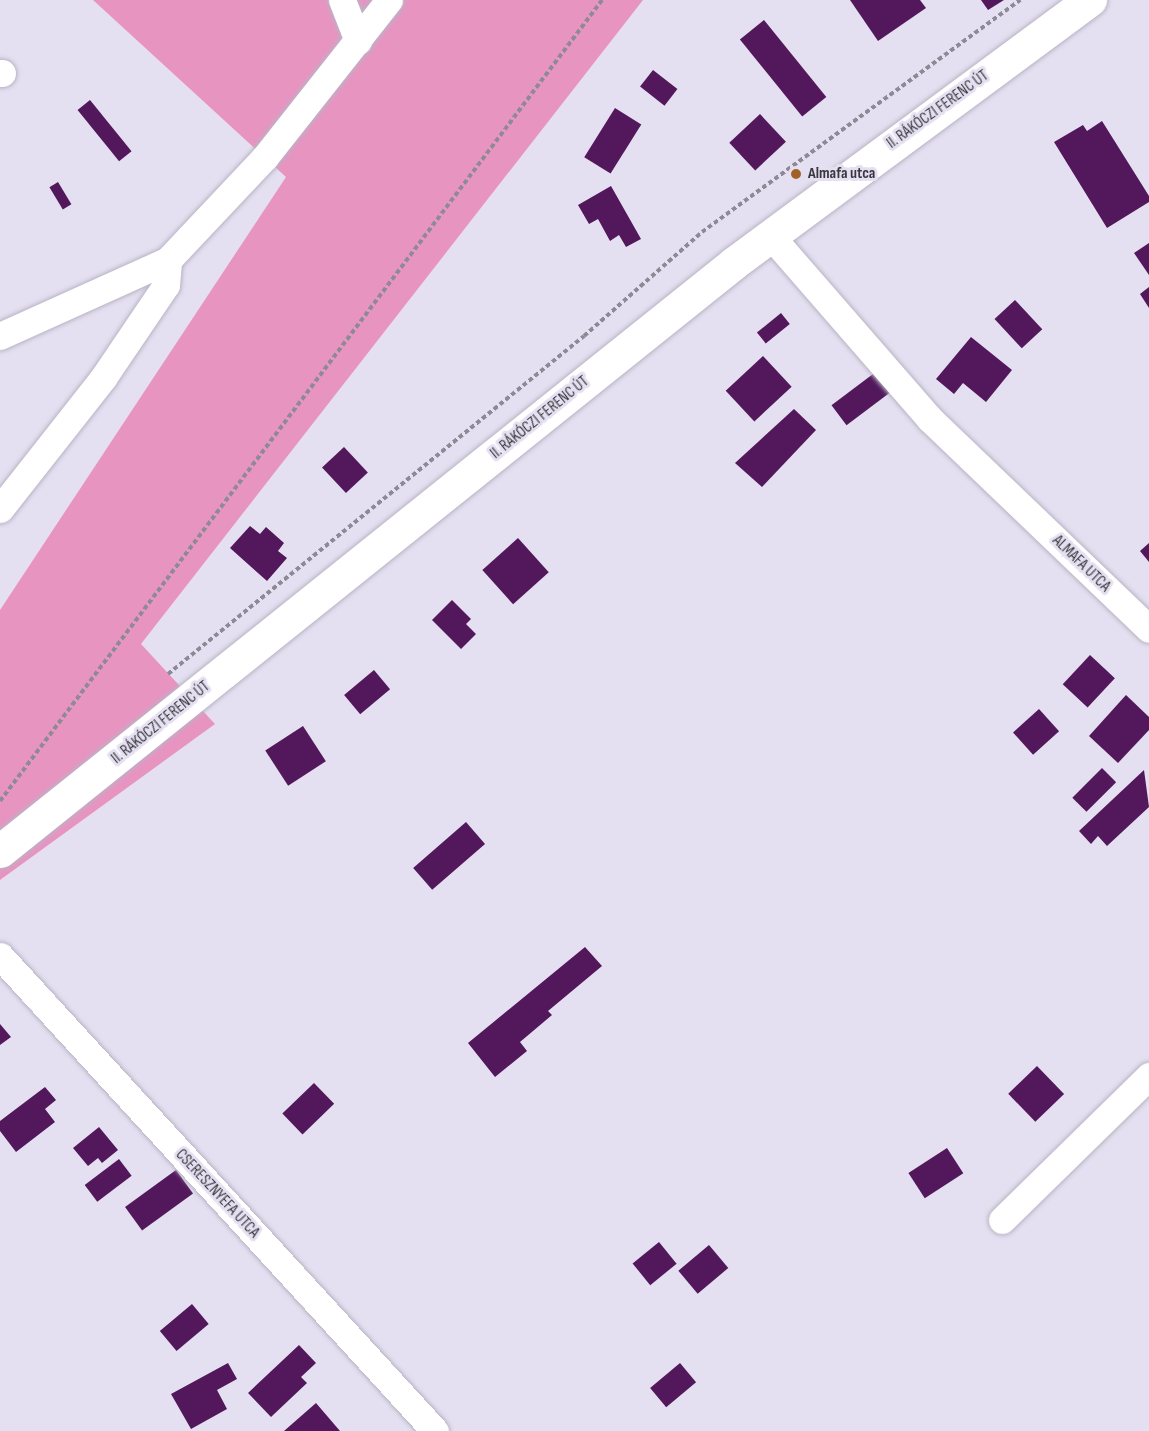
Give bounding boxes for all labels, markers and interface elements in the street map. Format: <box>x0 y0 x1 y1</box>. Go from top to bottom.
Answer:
street label: II. RÁKÓCZI FERENC ÚT <box>883 67 993 153</box>
place label: Almafa utca <box>808 164 875 184</box>
marker: Almafa utca <box>789 167 803 181</box>
street label: II. RÁKÓCZI FERENC ÚT <box>487 372 593 464</box>
street label: ALMAFA UTCA <box>1048 532 1114 596</box>
street label: II. RÁKÓCZI FERENC ÚT <box>108 677 214 769</box>
street label: CSERESZNYEFA UTCA <box>171 1146 263 1242</box>

